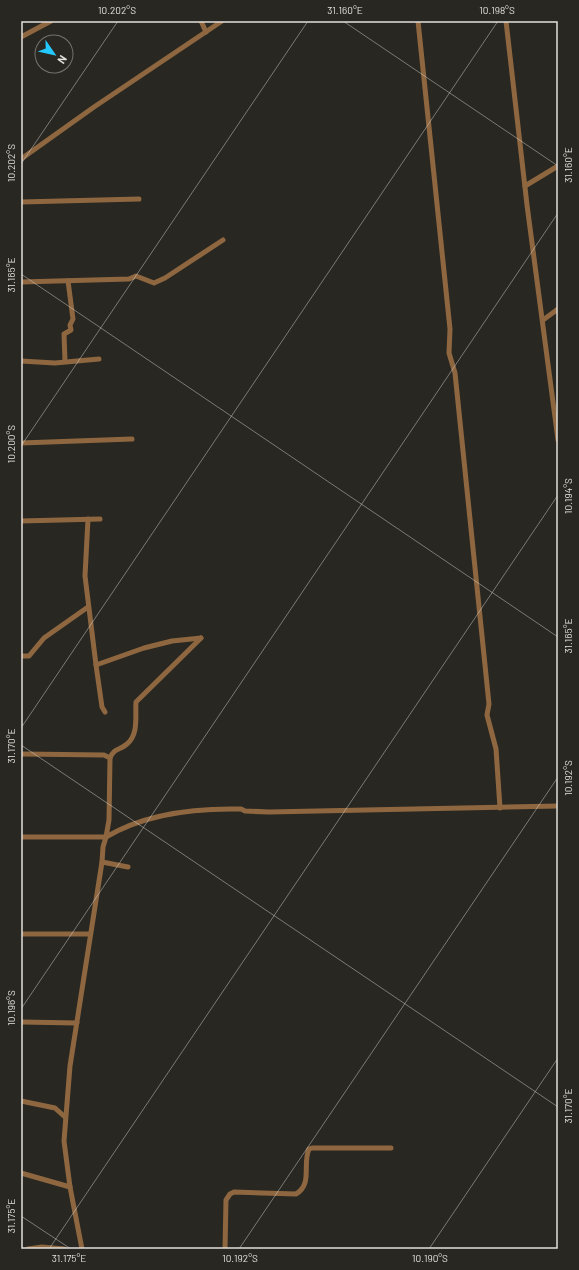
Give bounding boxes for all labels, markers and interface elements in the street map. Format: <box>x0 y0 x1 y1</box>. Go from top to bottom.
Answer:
text: 10.202°S <box>98 4 136 16</box>
text: 31.160°E <box>327 4 363 16</box>
text: 10.198°S <box>479 4 515 16</box>
north arrow <box>34 34 74 74</box>
text: N <box>55 53 70 67</box>
text: 10.202°S <box>5 144 17 182</box>
text: 31.160°E <box>562 147 574 183</box>
text: 31.165°E <box>5 257 17 293</box>
text: 10.200°S <box>5 425 17 463</box>
text: 10.194°S <box>562 478 574 514</box>
text: 31.165°E <box>562 618 574 654</box>
text: 31.170°E <box>5 728 17 764</box>
text: 10.192°S <box>562 760 574 796</box>
text: 10.196°S <box>5 990 17 1026</box>
text: 31.170°E <box>562 1088 574 1124</box>
text: 31.175°E <box>5 1199 17 1233</box>
text: 31.175°E <box>52 1252 86 1264</box>
text: 10.192°S <box>222 1252 258 1264</box>
text: 10.190°S <box>412 1252 448 1264</box>

